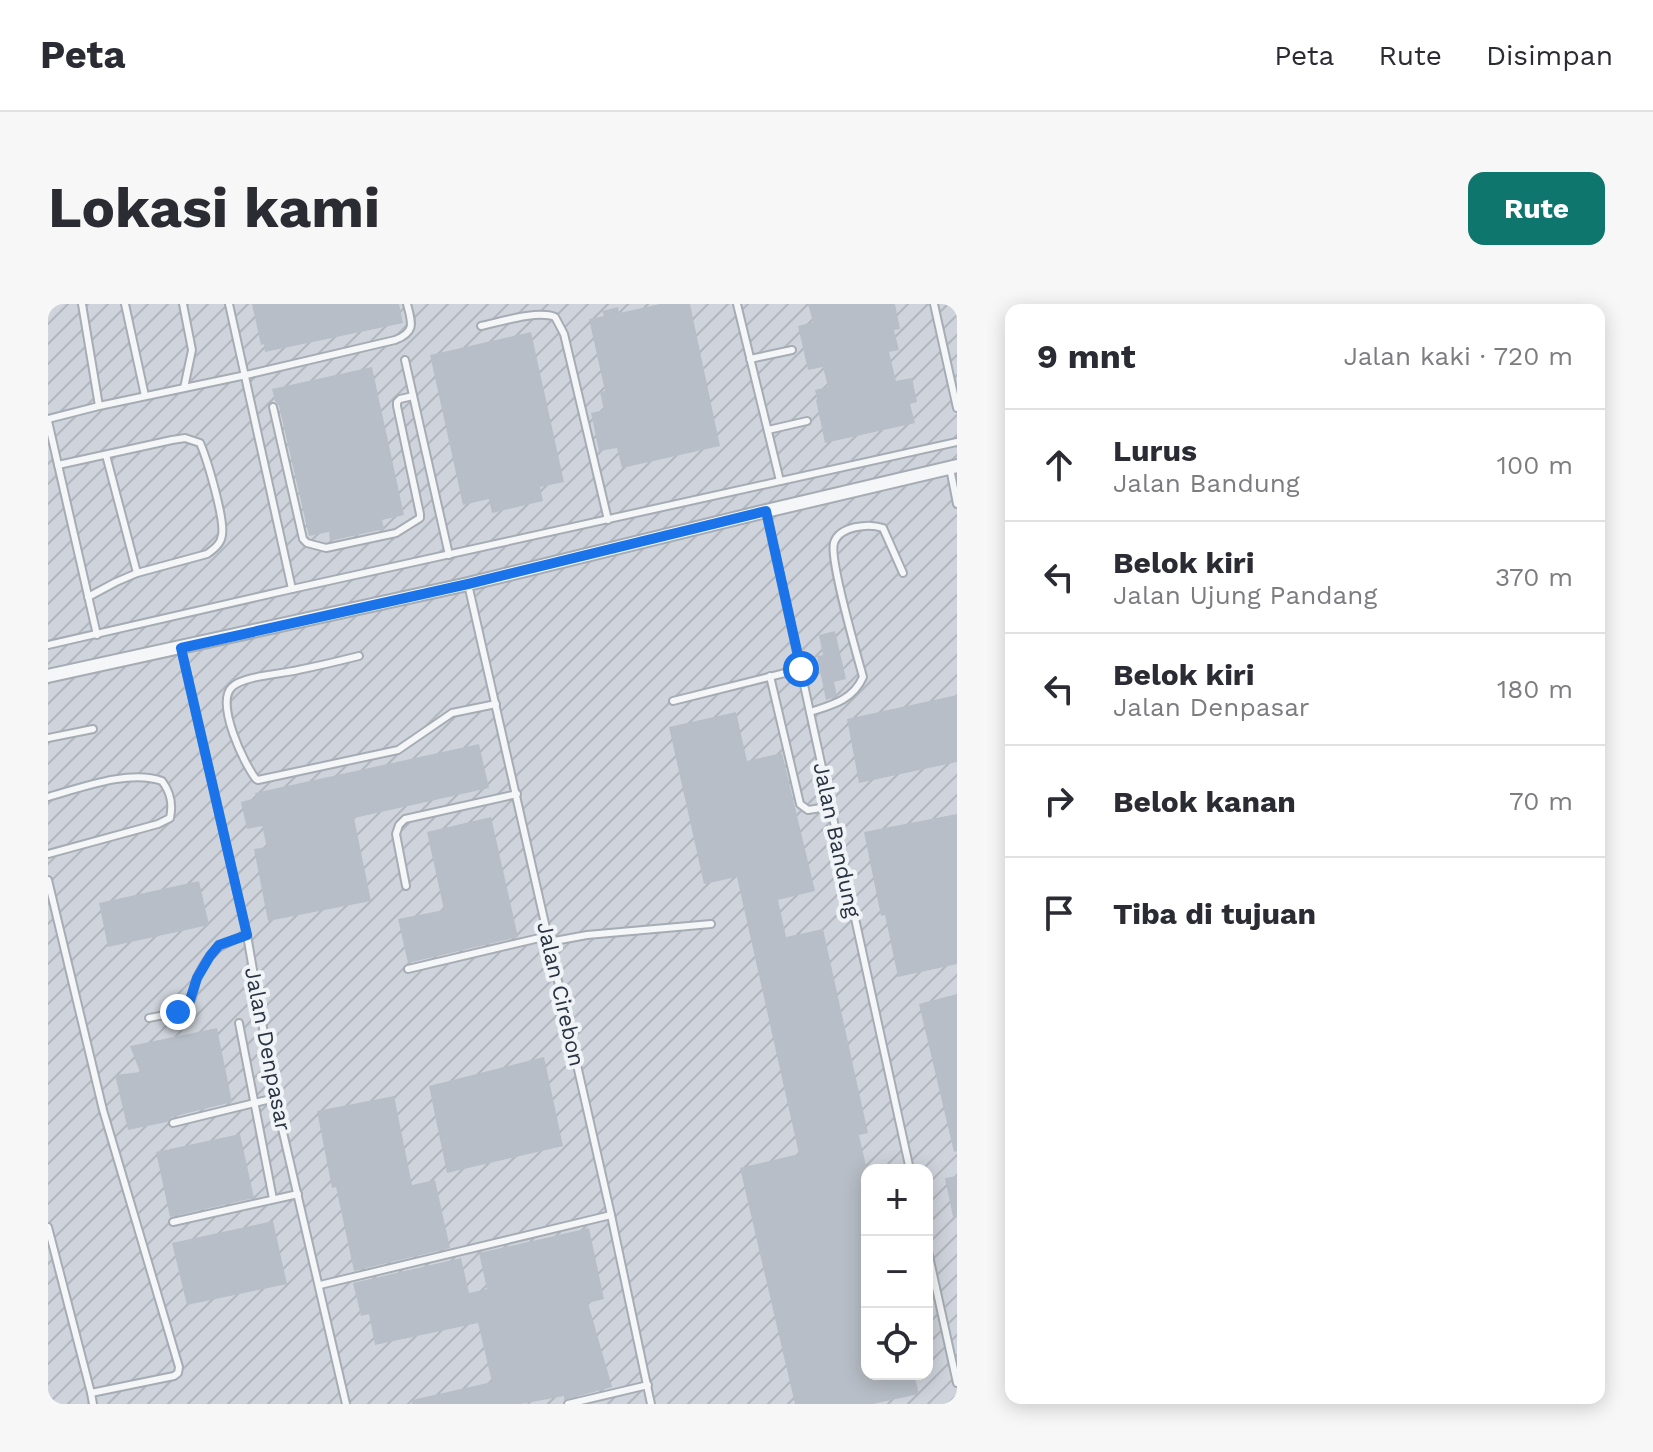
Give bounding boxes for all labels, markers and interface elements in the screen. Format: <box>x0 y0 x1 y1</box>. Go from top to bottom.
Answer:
text: Peta <box>40 33 126 77</box>
text: Peta <box>1274 39 1334 72</box>
text: Rute <box>1378 39 1442 72</box>
text: Disimpan <box>1486 39 1613 72</box>
button: Rute <box>1468 172 1605 245</box>
text: Lokasi kami <box>48 175 380 241</box>
text: 9 mnt <box>1037 336 1136 376</box>
text: Jalan kaki · 720 m <box>1343 341 1573 371</box>
text: Lurus <box>1113 433 1197 468</box>
icon: ahead <box>1037 443 1081 487</box>
text: 100 m <box>1497 450 1573 480</box>
text: Jalan Bandung <box>1113 468 1300 498</box>
text: Belok kiri <box>1113 545 1255 580</box>
icon: left <box>1037 555 1081 599</box>
text: 370 m <box>1495 562 1573 592</box>
text: Jalan Ujung Pandang <box>1113 580 1377 610</box>
route start <box>783 651 819 687</box>
text: Belok kiri <box>1113 657 1255 692</box>
icon: left <box>1037 667 1081 711</box>
text: 180 m <box>1497 674 1573 704</box>
text: Jalan Denpasar <box>1113 692 1309 722</box>
street label: Jalan Bandung <box>808 760 866 920</box>
icon: right <box>1037 779 1081 823</box>
text: Belok kanan <box>1113 784 1296 819</box>
text: 70 m <box>1509 786 1573 816</box>
icon: arrive <box>1037 891 1081 935</box>
text: Tiba di tujuan <box>1113 896 1316 931</box>
street label: Jalan Cirebon <box>532 919 590 1069</box>
street label: Jalan Denpasar <box>240 965 296 1133</box>
route end <box>160 994 196 1030</box>
map controls <box>861 1164 933 1380</box>
button: + <box>861 1164 933 1236</box>
button: − <box>861 1236 933 1308</box>
button: locate <box>861 1308 933 1380</box>

